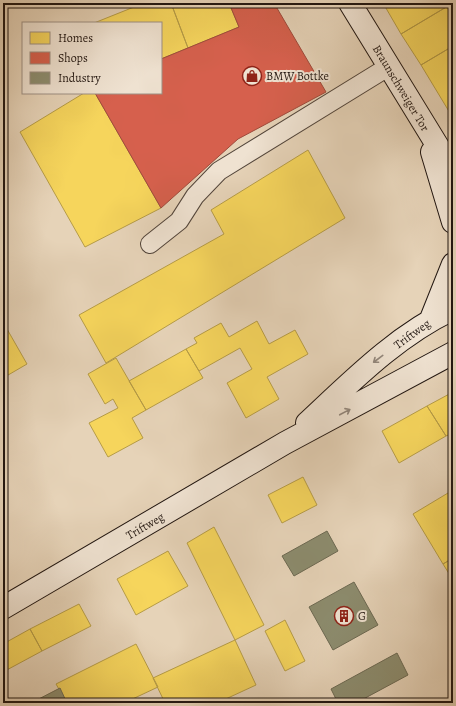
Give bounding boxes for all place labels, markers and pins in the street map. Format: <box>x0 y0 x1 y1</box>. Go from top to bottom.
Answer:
shop icon: BMW Bottke <box>241 65 263 87</box>
place label: BMW Bottke <box>266 68 329 84</box>
building icon: G <box>333 605 355 627</box>
place label: G <box>358 608 366 624</box>

